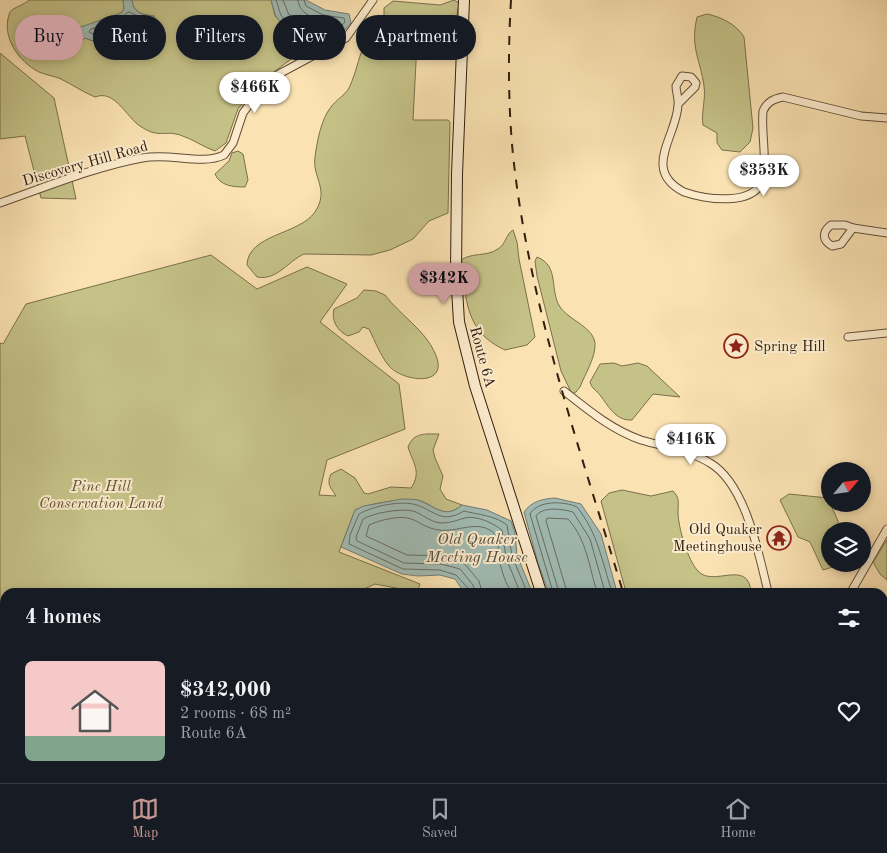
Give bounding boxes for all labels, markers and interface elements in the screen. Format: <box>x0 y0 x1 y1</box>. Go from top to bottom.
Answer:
chip: Buy <box>15 15 83 60</box>
chip: Rent <box>93 15 166 60</box>
chip: Filters <box>176 15 263 60</box>
chip: New <box>273 15 346 60</box>
chip: Apartment <box>356 15 476 60</box>
pin: $466K <box>220 72 290 114</box>
text: $466K <box>230 80 280 96</box>
street label: Discovery Hill Road <box>21 139 150 190</box>
pin: $353K <box>729 154 799 197</box>
text: $353K <box>739 163 789 179</box>
pin: $342K <box>409 262 479 305</box>
text: $342K <box>419 271 469 287</box>
street label: Route 6A <box>466 325 497 390</box>
place icon: Spring Hill <box>723 333 749 359</box>
place label: Spring Hill <box>754 340 826 355</box>
pin: $416K <box>656 424 726 466</box>
text: $416K <box>666 432 716 448</box>
north arrow <box>821 462 871 512</box>
map controls <box>821 462 871 572</box>
park label: Pine Hill Conservation Land <box>39 480 164 512</box>
button: layers <box>821 522 871 572</box>
place label: Old Quaker Meetinghouse <box>673 523 762 555</box>
temple icon: Old Quaker Meetinghouse <box>766 525 792 551</box>
water label: Old Quaker Meeting House <box>425 532 528 566</box>
icon: filters <box>835 604 863 632</box>
text: 4 homes <box>25 607 101 628</box>
text: $342,000 <box>180 680 271 701</box>
icon: home <box>65 681 125 741</box>
icon: heart <box>835 697 863 725</box>
text: 2 rooms · 68 m² <box>180 706 291 722</box>
text: Route 6A <box>180 726 247 742</box>
tab: Map <box>131 795 159 842</box>
tab: Saved <box>422 795 458 842</box>
tab: Home <box>720 795 756 842</box>

